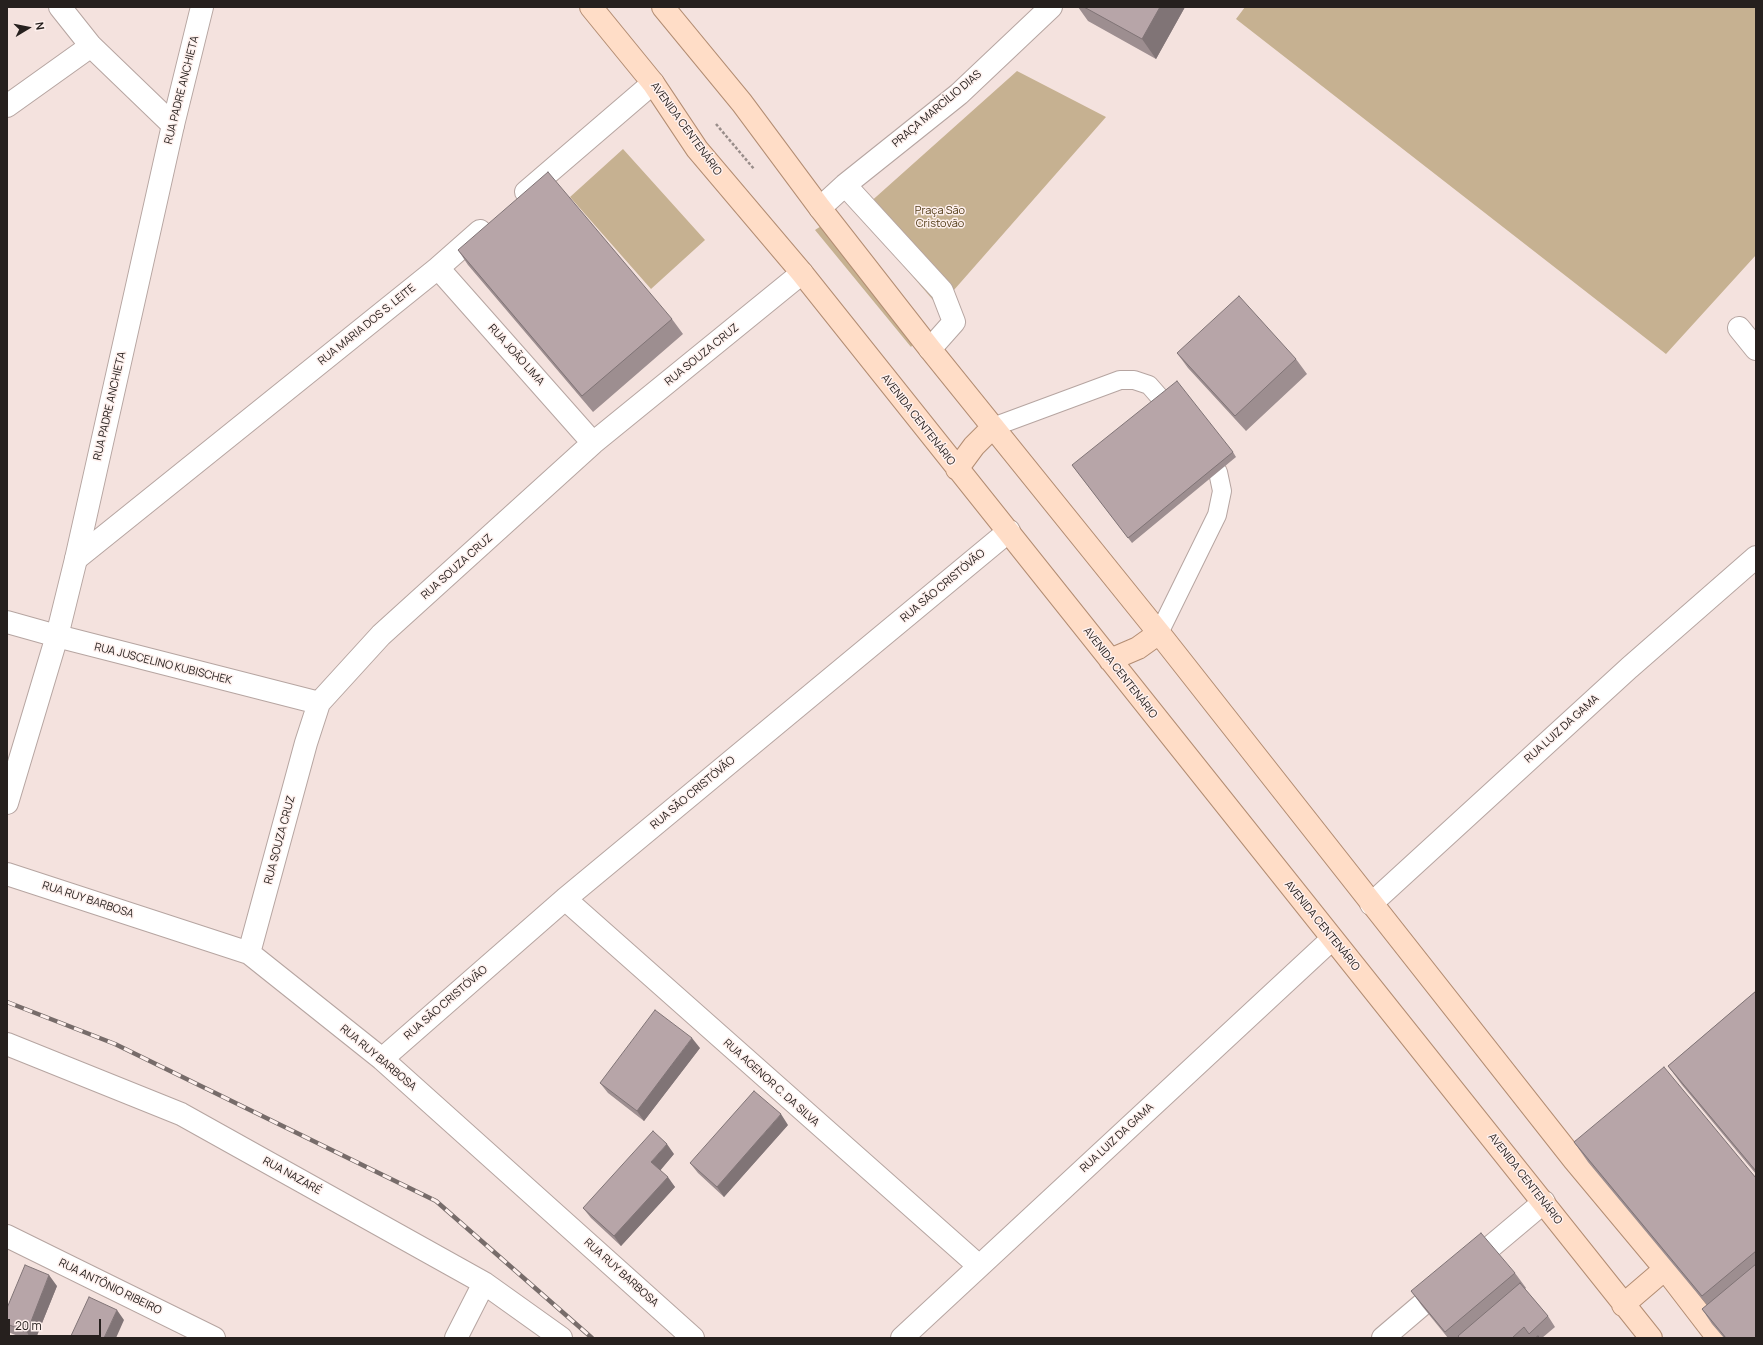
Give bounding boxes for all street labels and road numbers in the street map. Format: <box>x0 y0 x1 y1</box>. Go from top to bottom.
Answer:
street label: RUA PADRE ANCHIETA <box>162 34 202 146</box>
street label: PRAÇA MARCÍLIO DIAS <box>890 68 984 150</box>
street label: AVENIDA CENTENÁRIO <box>648 80 724 178</box>
street label: RUA MARIA DOS S. LEITE <box>316 282 418 368</box>
street label: RUA SOUZA CRUZ <box>662 321 742 389</box>
street label: RUA JOÃO LIMA <box>485 322 547 388</box>
street label: RUA PADRE ANCHIETA <box>91 350 129 462</box>
street label: AVENIDA CENTENÁRIO <box>878 372 958 468</box>
street label: RUA SOUZA CRUZ <box>419 532 495 602</box>
street label: RUA SÃO CRISTÓVÃO <box>898 547 988 625</box>
street label: AVENIDA CENTENÁRIO <box>1080 625 1160 721</box>
street label: RUA JUSCELINO KUBISCHEK <box>93 641 233 687</box>
street label: RUA LUIZ DA GAMA <box>1522 692 1602 766</box>
street label: RUA SÃO CRISTÓVÃO <box>648 754 738 832</box>
street label: RUA SOUZA CRUZ <box>262 794 298 886</box>
street label: AVENIDA CENTENÁRIO <box>1282 878 1362 974</box>
street label: RUA RUY BARBOSA <box>41 879 135 921</box>
street label: RUA SÃO CRISTÓVÃO <box>402 963 490 1043</box>
street label: RUA RUY BARBOSA <box>337 1022 419 1094</box>
street label: RUA AGENOR C. DA SILVA <box>720 1036 822 1130</box>
street label: RUA LUIZ DA GAMA <box>1078 1101 1156 1175</box>
street label: AVENIDA CENTENÁRIO <box>1485 1131 1565 1227</box>
street label: RUA NAZARÉ <box>260 1154 324 1198</box>
street label: RUA RUY BARBOSA <box>581 1236 661 1310</box>
street label: RUA ANTÔNIO RIBEIRO <box>56 1256 164 1318</box>

